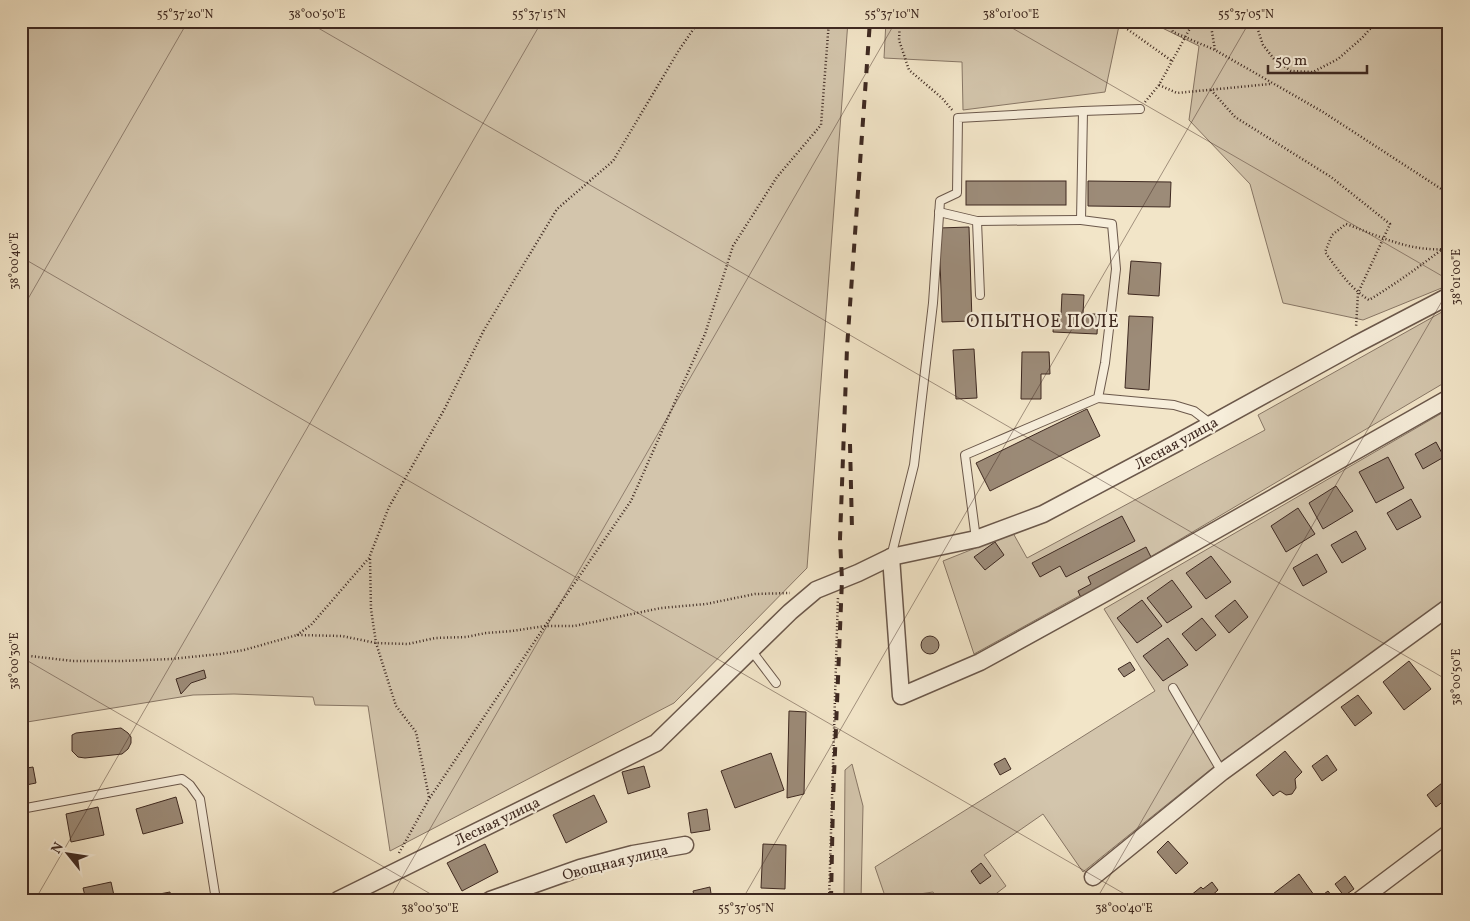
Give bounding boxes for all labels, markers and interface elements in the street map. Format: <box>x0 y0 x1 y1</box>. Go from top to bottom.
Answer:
text: 55°37'20"N <box>157 7 213 23</box>
text: 38°00'50"E <box>288 7 346 23</box>
text: 55°37'15"N <box>512 7 566 23</box>
text: 55°37'10"N <box>864 7 920 23</box>
text: 38°01'00"E <box>983 7 1039 23</box>
text: 55°37'05"N <box>1218 7 1274 23</box>
scale bar <box>1268 42 1366 74</box>
text: 50 m <box>1275 51 1307 72</box>
text: 38°00'40"E <box>7 232 23 290</box>
text: 38°01'00"E <box>1449 249 1465 305</box>
district label: ОПЫТНОЕ ПОЛЕ <box>966 310 1120 335</box>
street label: Лесная улица <box>1131 413 1222 476</box>
text: 38°00'30"E <box>7 632 23 690</box>
text: 38°00'50"E <box>1449 648 1465 706</box>
street label: Лесная улица <box>451 793 544 852</box>
north arrow <box>42 828 92 878</box>
text: N <box>47 839 69 857</box>
street label: Овощная улица <box>560 840 670 887</box>
text: 38°00'30"E <box>401 901 459 917</box>
text: 55°37'05"N <box>718 901 774 917</box>
text: 38°00'40"E <box>1095 901 1153 917</box>

